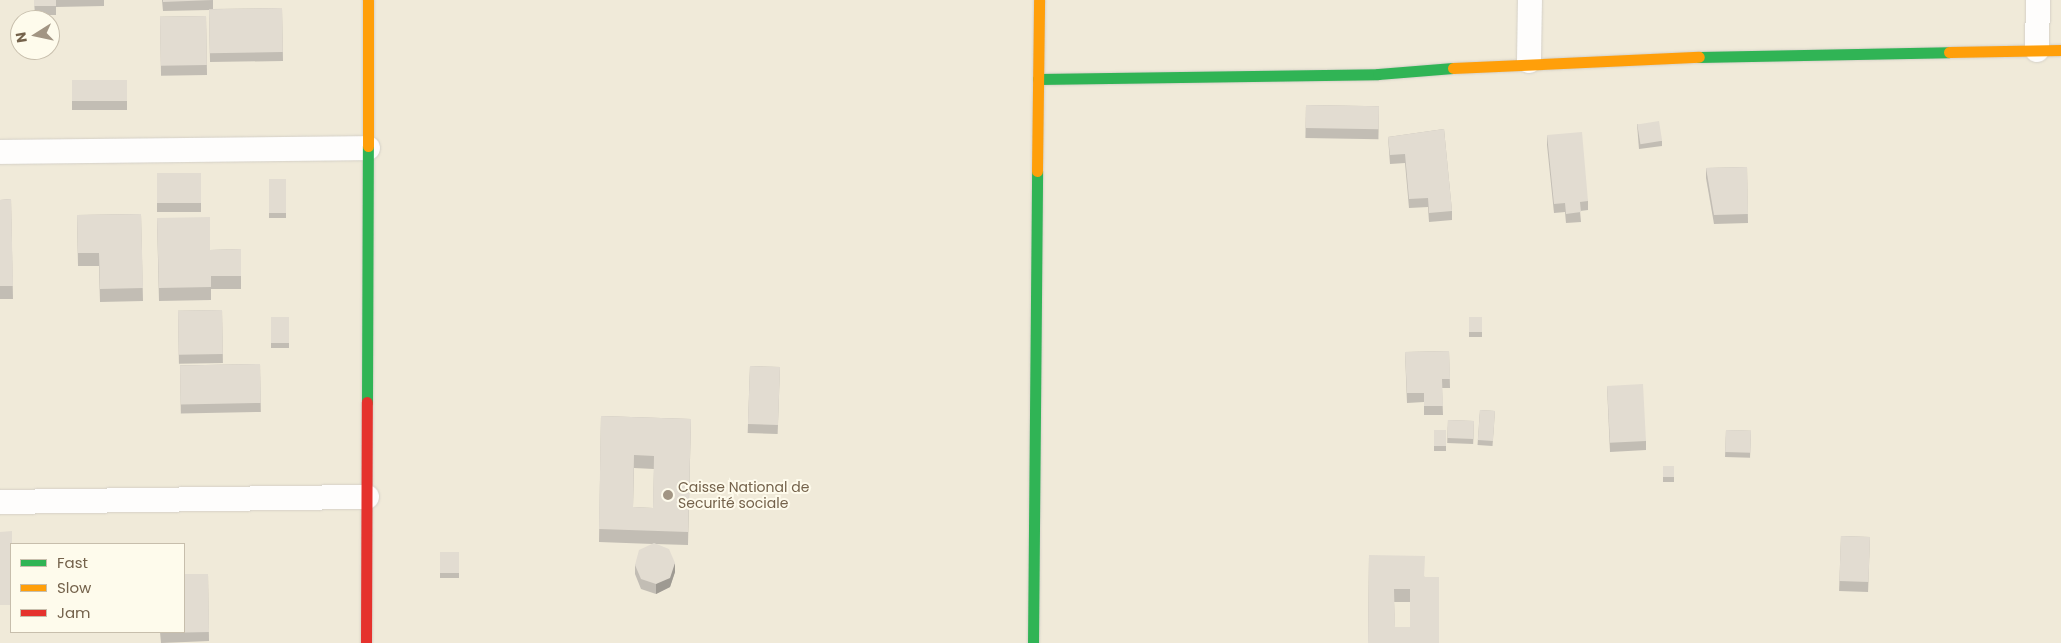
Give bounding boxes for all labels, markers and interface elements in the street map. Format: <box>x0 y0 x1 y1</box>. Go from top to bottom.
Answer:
north arrow <box>10 10 60 60</box>
text: N <box>10 31 32 44</box>
place label: Caisse National de Securité sociale <box>678 479 809 512</box>
marker: Caisse National de Securité sociale <box>662 489 674 501</box>
legend <box>10 543 185 633</box>
text: Fast <box>57 552 88 573</box>
text: Slow <box>57 577 91 598</box>
text: Jam <box>57 602 91 623</box>

